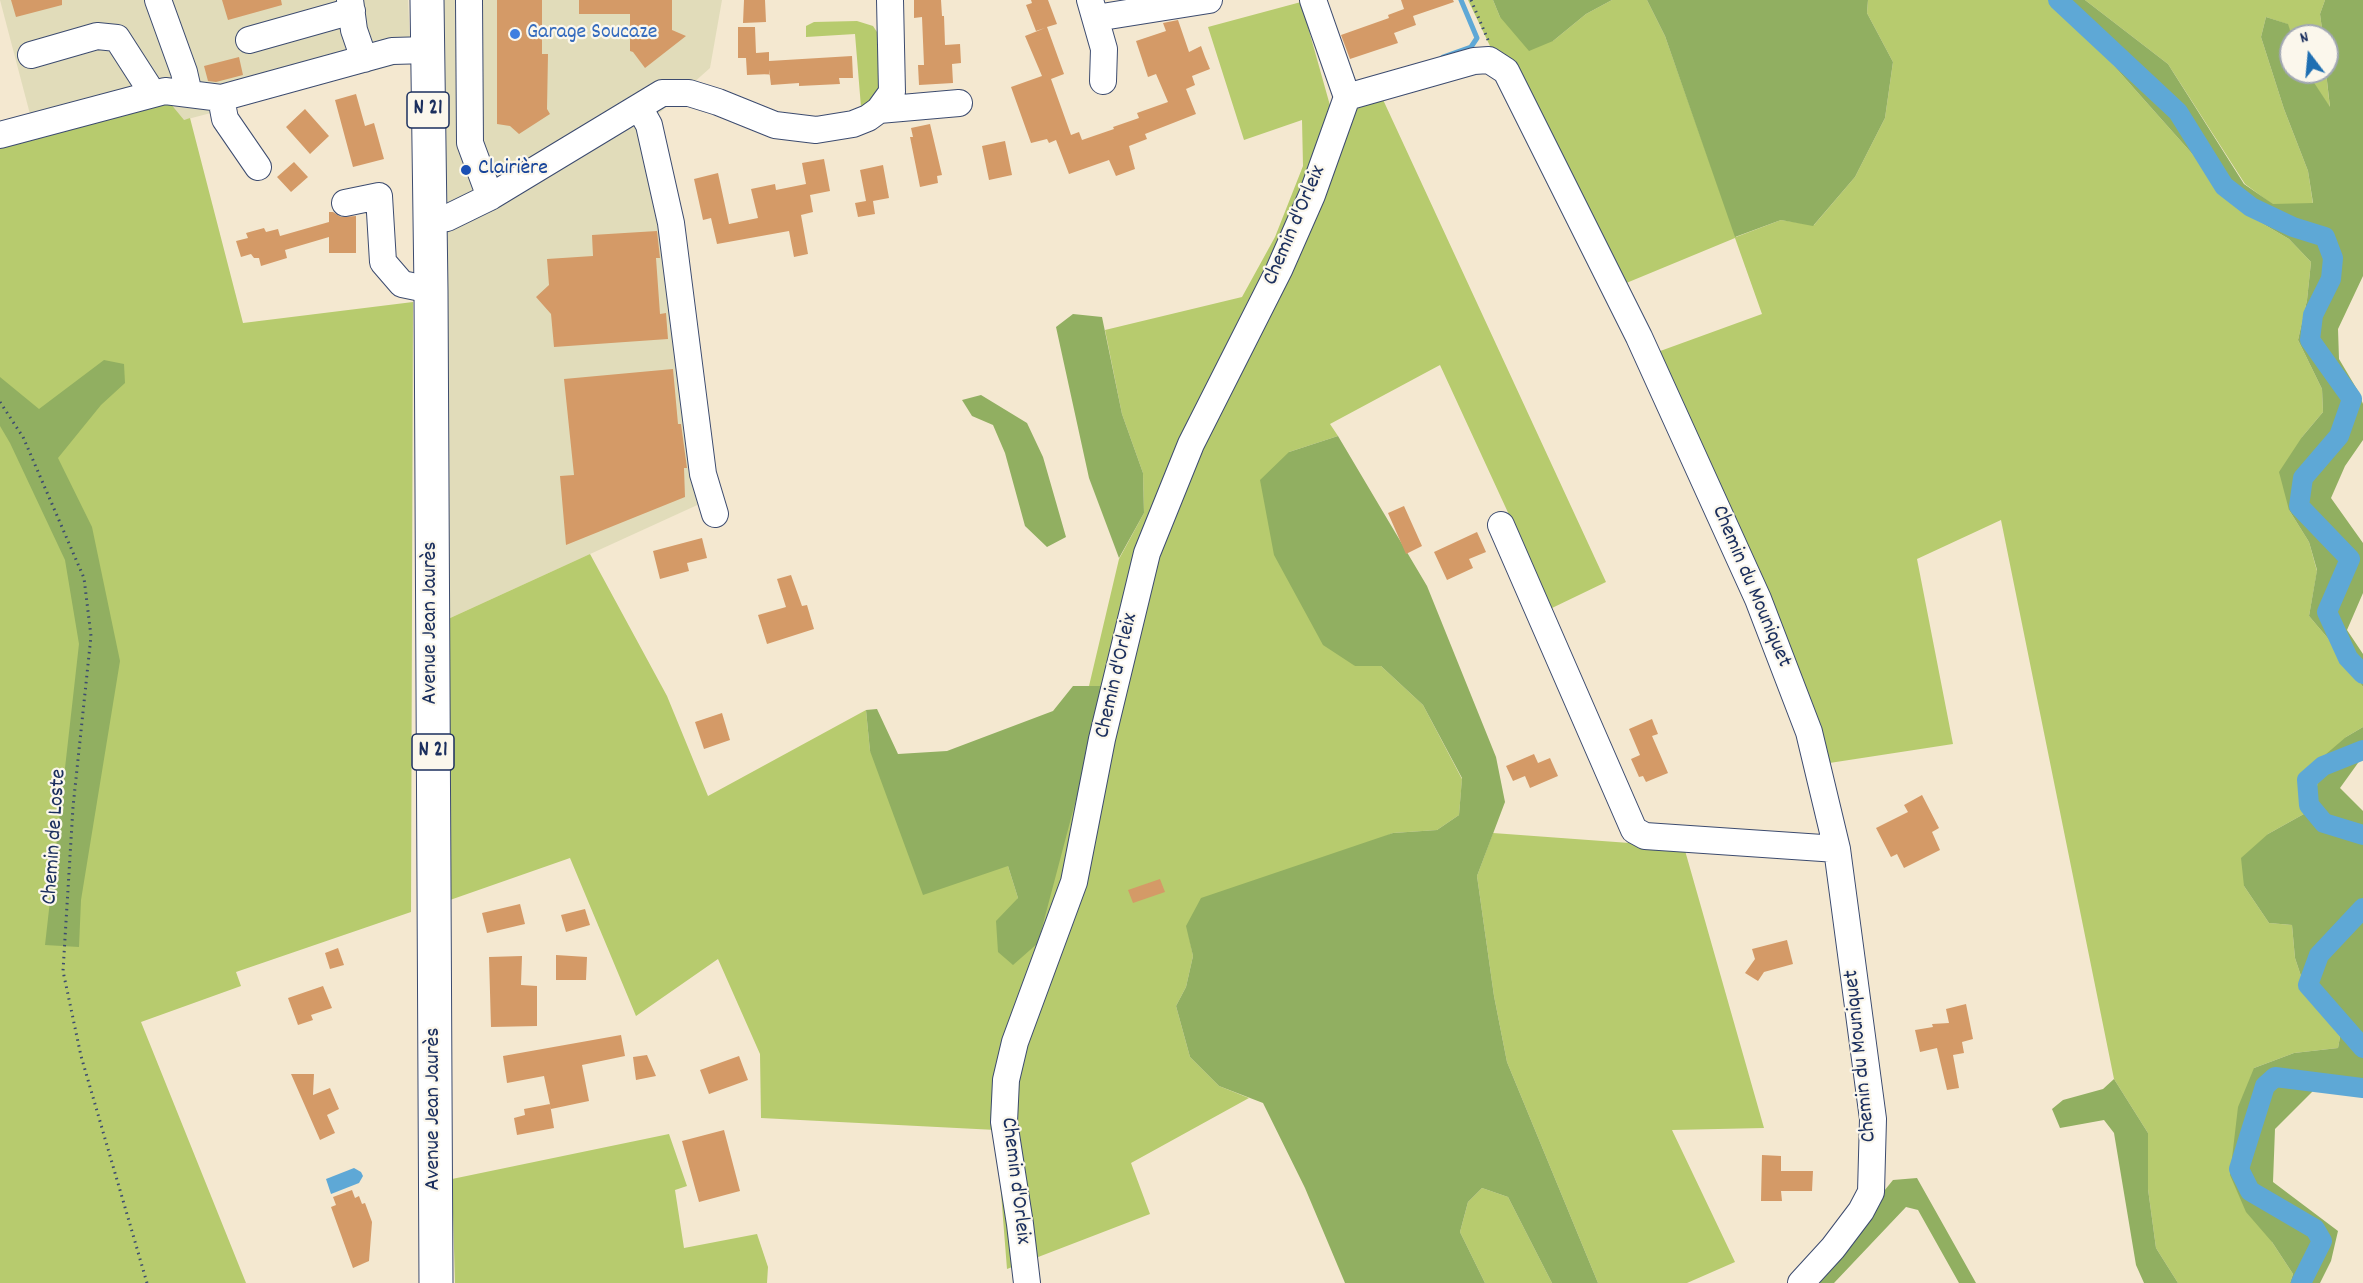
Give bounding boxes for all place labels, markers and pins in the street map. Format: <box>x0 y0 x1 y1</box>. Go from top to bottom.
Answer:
place label: Garage Soucaze <box>527 21 657 47</box>
marker: Garage Soucaze <box>508 27 522 41</box>
place label: Clairière <box>478 157 548 183</box>
marker: Clairière <box>459 163 473 177</box>

